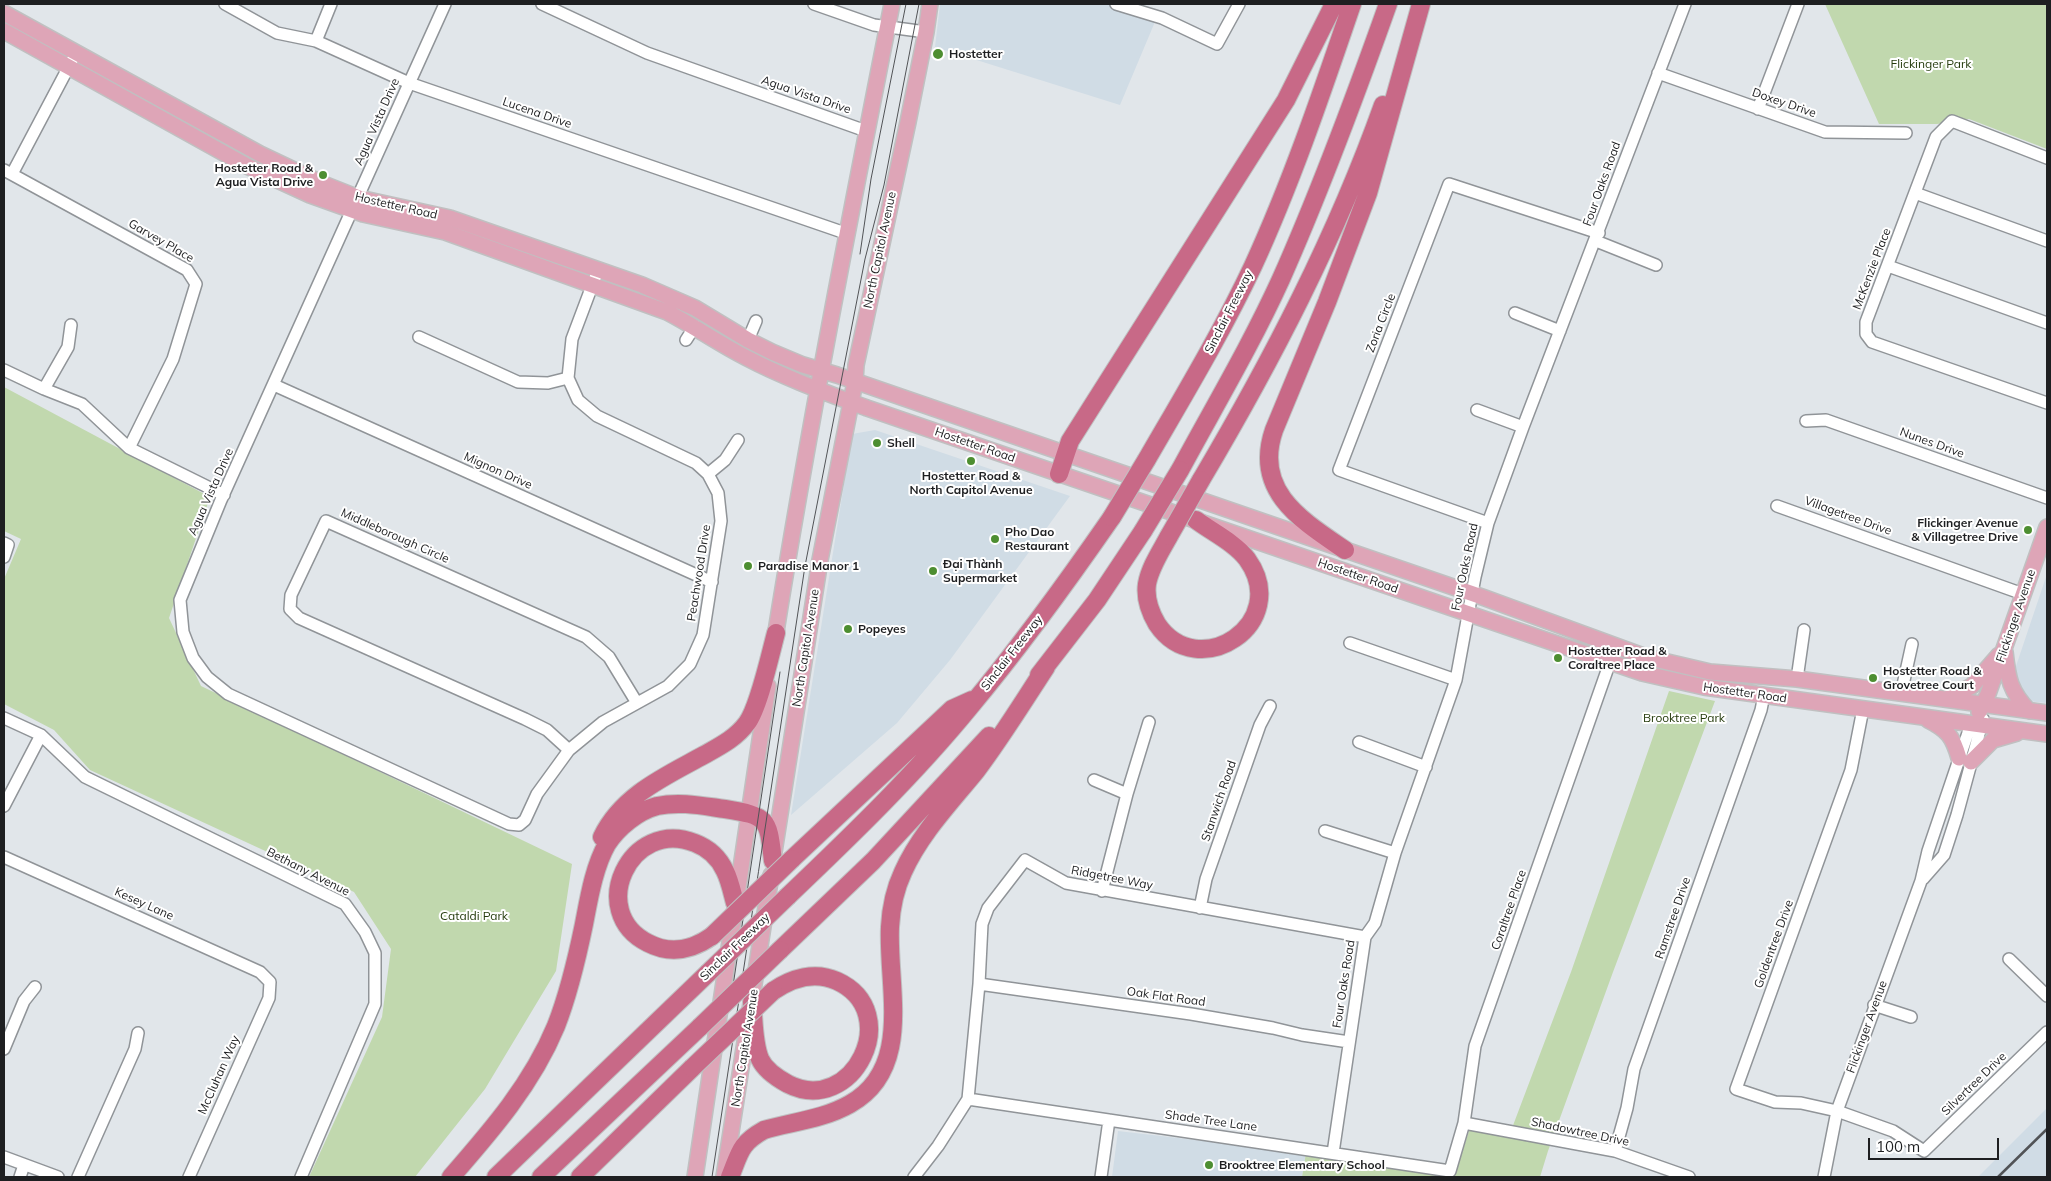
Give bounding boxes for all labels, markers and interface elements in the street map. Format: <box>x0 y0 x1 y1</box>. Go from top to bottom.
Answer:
marker: Hostetter <box>931 47 945 61</box>
place label: Hostetter <box>949 47 1002 61</box>
park label: Flickinger Park <box>1891 57 1971 71</box>
street label: Agua Vista Drive <box>759 73 853 117</box>
street label: Agua Vista Drive <box>351 76 403 168</box>
street label: Doxey Drive <box>1750 85 1818 121</box>
street label: Lucena Drive <box>501 94 573 132</box>
street label: Four Oaks Road <box>1580 140 1624 228</box>
place label: Hostetter Road & Agua Vista Drive <box>215 161 313 189</box>
marker: Hostetter Road & Agua Vista Drive <box>317 169 329 181</box>
street label: Hostetter Road <box>353 190 439 222</box>
street label: North Capitol Avenue <box>861 190 899 310</box>
street label: Garvey Place <box>126 216 196 266</box>
street label: McKenzie Place <box>1850 226 1894 312</box>
street label: Sinclair Freeway <box>1202 268 1256 356</box>
street label: Zoria Circle <box>1363 291 1399 355</box>
street label: Hostetter Road <box>933 424 1017 466</box>
street label: Nunes Drive <box>1898 425 1966 461</box>
place label: Shell <box>887 436 915 450</box>
marker: Shell <box>871 437 883 449</box>
street label: Agua Vista Drive <box>185 446 237 538</box>
street label: Mignon Drive <box>462 449 534 493</box>
marker: Hostetter Road & North Capitol Avenue <box>965 455 977 467</box>
place label: Hostetter Road & North Capitol Avenue <box>910 469 1032 497</box>
street label: Villagetree Drive <box>1803 494 1893 538</box>
street label: Middleborough Circle <box>339 506 451 566</box>
place label: Flickinger Avenue & Villagetree Drive <box>1911 516 2018 544</box>
street label: Four Oaks Road <box>1449 522 1481 612</box>
street label: Peachwood Drive <box>684 524 714 622</box>
marker: Flickinger Avenue & Villagetree Drive <box>2022 524 2034 536</box>
place label: Pho Dao Restaurant <box>1005 525 1069 553</box>
marker: Pho Dao Restaurant <box>989 533 1001 545</box>
street label: Hostetter Road <box>1316 555 1400 597</box>
place label: Đại Thành Supermarket <box>943 557 1017 585</box>
place label: Paradise Manor 1 <box>758 559 859 573</box>
marker: Paradise Manor 1 <box>742 560 754 572</box>
marker: Đại Thành Supermarket <box>927 565 939 577</box>
street label: Flickinger Avenue <box>1993 568 2039 664</box>
street label: North Capitol Avenue <box>790 588 822 708</box>
street label: Sinclair Freeway <box>978 613 1046 693</box>
place label: Popeyes <box>858 622 906 636</box>
marker: Popeyes <box>842 623 854 635</box>
place label: Hostetter Road & Coraltree Place <box>1568 644 1666 672</box>
marker: Hostetter Road & Coraltree Place <box>1552 652 1564 664</box>
place label: Hostetter Road & Grovetree Court <box>1883 664 1981 692</box>
marker: Hostetter Road & Grovetree Court <box>1867 672 1879 684</box>
street label: Hostetter Road <box>1702 680 1788 706</box>
park label: Brooktree Park <box>1643 711 1725 725</box>
street label: Stanwich Road <box>1198 759 1240 843</box>
street label: Bethany Avenue <box>264 845 352 899</box>
street label: Ridgetree Way <box>1070 863 1154 893</box>
street label: Coraltree Place <box>1489 868 1529 952</box>
street label: Ramstree Drive <box>1652 875 1694 961</box>
street label: Kesey Lane <box>112 885 176 923</box>
street label: Goldentree Drive <box>1751 898 1797 990</box>
park label: Cataldi Park <box>440 909 508 923</box>
street label: Sinclair Freeway <box>697 910 773 984</box>
street label: Four Oaks Road <box>1330 939 1358 1029</box>
street label: Flickinger Avenue <box>1844 979 1890 1075</box>
street label: Oak Flat Road <box>1126 984 1206 1010</box>
street label: North Capitol Avenue <box>729 988 761 1108</box>
street label: McCluhan Way <box>195 1033 243 1117</box>
street label: Silvertree Drive <box>1939 1050 2009 1118</box>
street label: Shade Tree Lane <box>1164 1107 1258 1135</box>
street label: Shadowtree Drive <box>1530 1115 1630 1149</box>
scale bar <box>1871 1128 2002 1160</box>
text: 100 m <box>1876 1137 1920 1156</box>
place label: Brooktree Elementary School <box>1219 1158 1385 1172</box>
marker: Brooktree Elementary School <box>1203 1159 1215 1171</box>

